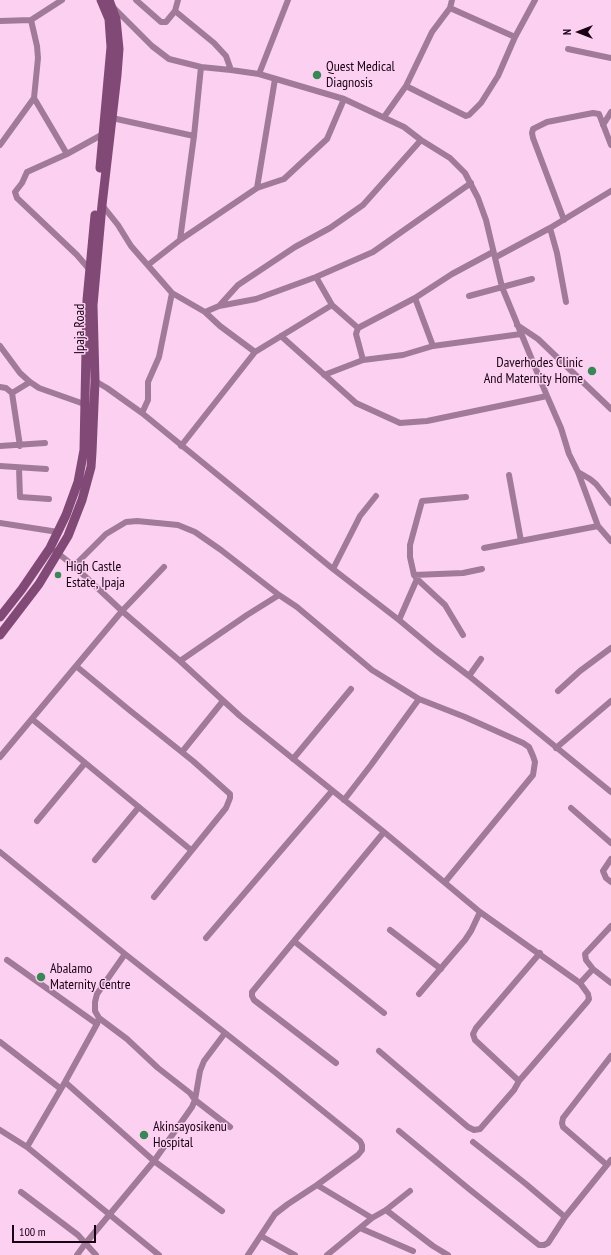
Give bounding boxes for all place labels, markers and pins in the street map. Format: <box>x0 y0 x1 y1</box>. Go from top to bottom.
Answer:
place label: Quest Medical Diagnosis <box>326 59 395 92</box>
marker: Quest Medical Diagnosis <box>311 69 323 81</box>
place label: Daverhodes Clinic And Maternity Home <box>484 355 583 388</box>
marker: Daverhodes Clinic And Maternity Home <box>586 365 598 377</box>
place label: High Castle Estate, Ipaja <box>66 559 125 592</box>
marker: High Castle Estate, Ipaja <box>53 570 63 580</box>
place label: Abalamo Maternity Centre <box>50 961 130 994</box>
marker: Abalamo Maternity Centre <box>35 971 47 983</box>
place label: Akinsayosikenu Hospital <box>153 1119 227 1152</box>
marker: Akinsayosikenu Hospital <box>138 1129 150 1141</box>

